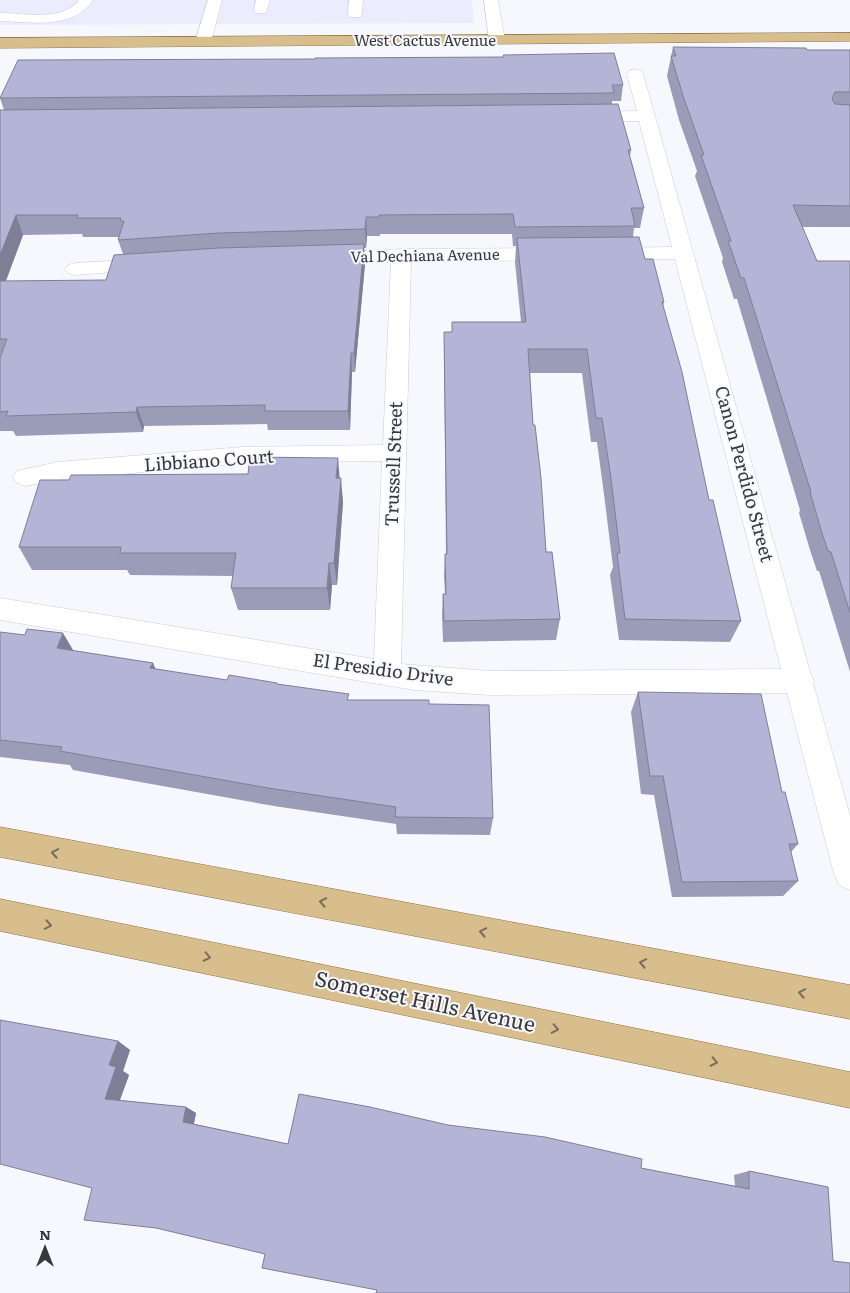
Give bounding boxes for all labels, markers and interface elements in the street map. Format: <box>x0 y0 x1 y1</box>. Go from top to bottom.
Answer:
street label: West Cactus Avenue <box>354 28 496 51</box>
street label: Val Dechiana Avenue <box>350 242 500 267</box>
street label: Canon Perdido Street <box>709 382 782 565</box>
street label: Trussell Street <box>377 400 408 527</box>
street label: Libbiano Court <box>143 441 275 478</box>
street label: El Presidio Drive <box>311 645 455 692</box>
one-way arrow <box>50 848 59 858</box>
one-way arrow <box>319 898 328 908</box>
one-way arrow <box>43 919 52 929</box>
one-way arrow <box>479 927 487 938</box>
one-way arrow <box>203 951 211 962</box>
one-way arrow <box>638 958 647 968</box>
street label: Somerset Hills Avenue <box>313 961 539 1038</box>
one-way arrow <box>798 989 807 999</box>
one-way arrow <box>550 1023 559 1034</box>
one-way arrow <box>709 1056 718 1067</box>
north arrow <box>20 1223 70 1273</box>
text: N <box>39 1224 51 1244</box>

